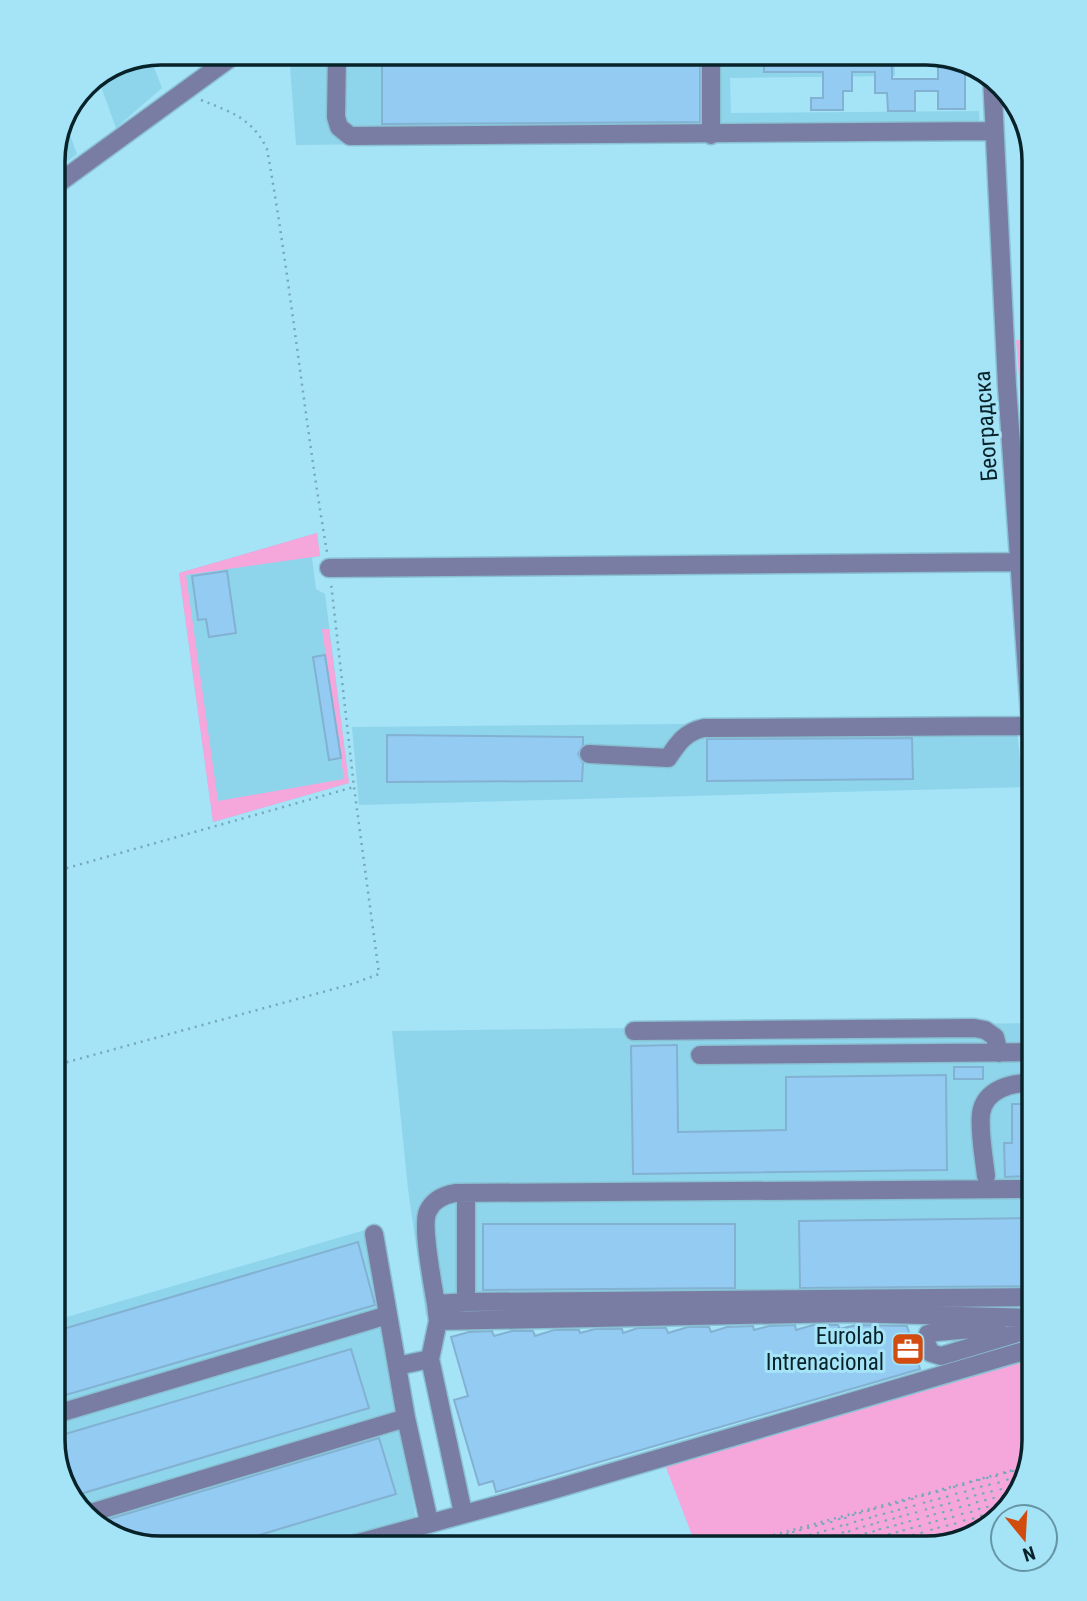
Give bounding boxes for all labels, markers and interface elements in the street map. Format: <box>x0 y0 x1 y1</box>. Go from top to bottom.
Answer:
street label: Београдска <box>969 370 1003 482</box>
place label: Eurolab Intrenacional <box>766 1323 884 1376</box>
office icon: Eurolab Intrenacional <box>889 1330 927 1368</box>
north arrow <box>989 1503 1059 1573</box>
text: N <box>1020 1541 1038 1566</box>

